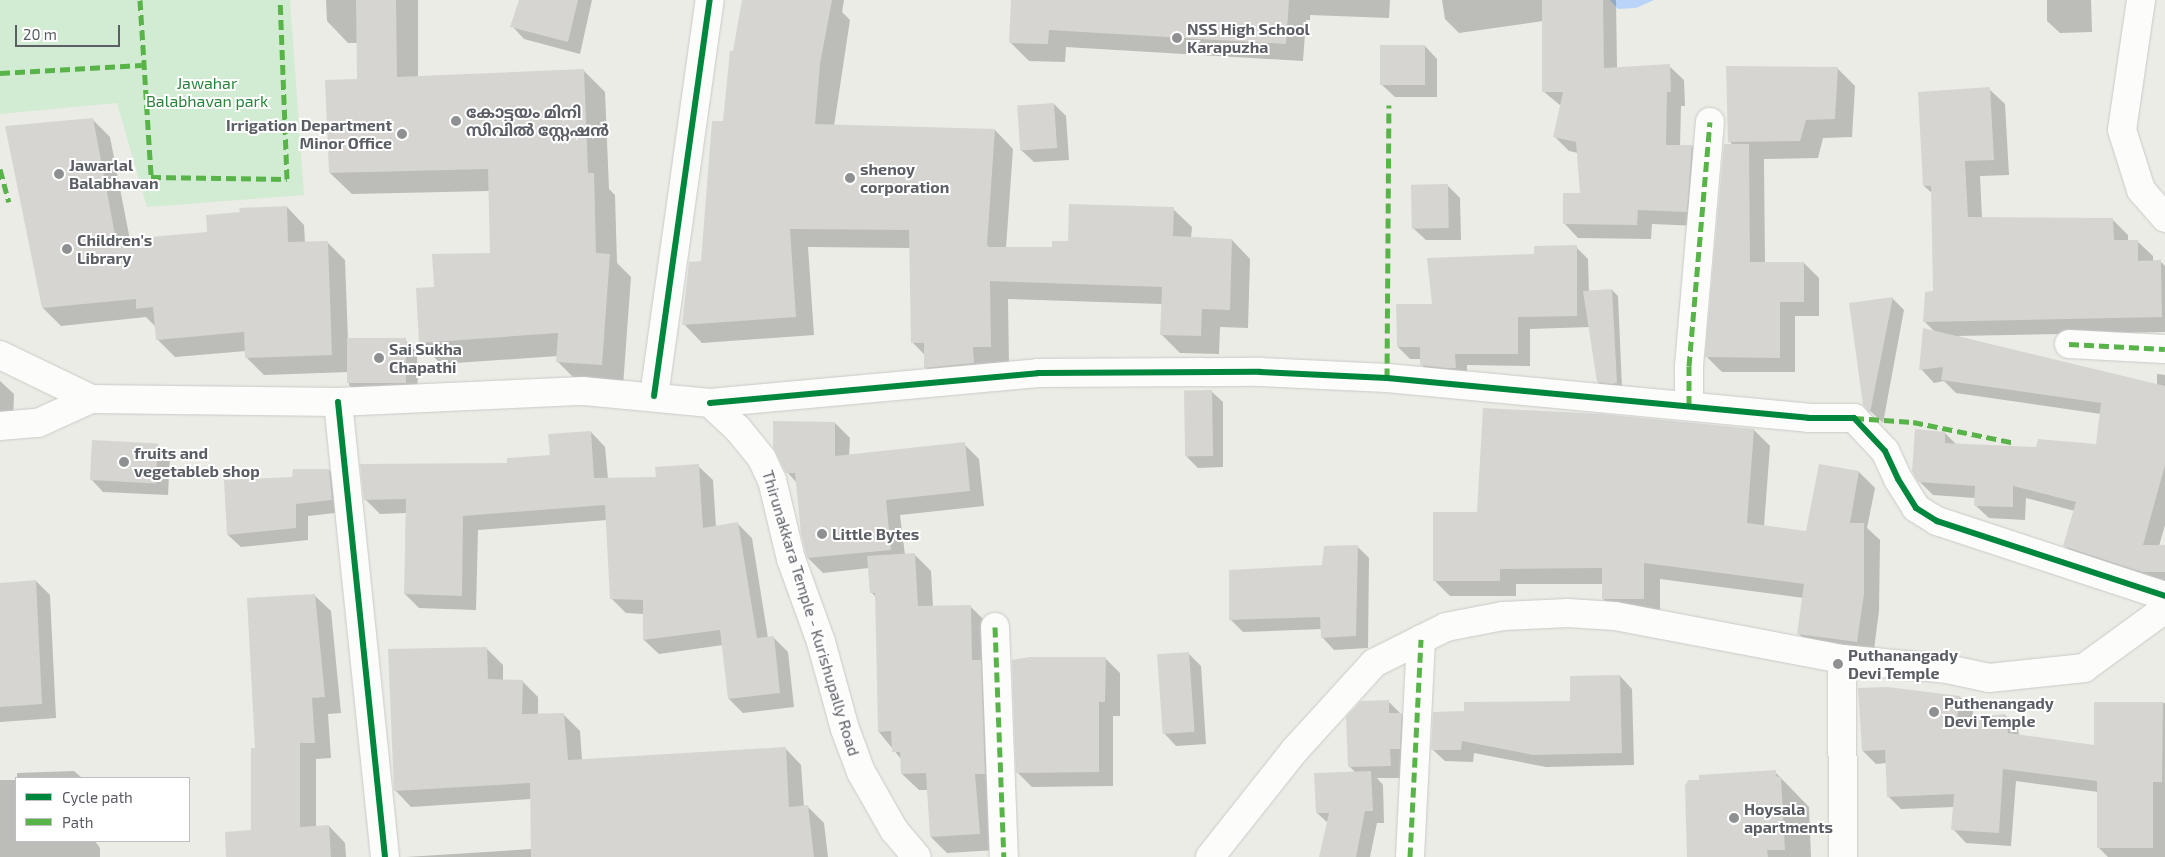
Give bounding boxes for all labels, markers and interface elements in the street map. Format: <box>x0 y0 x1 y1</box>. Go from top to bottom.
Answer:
scale bar <box>18 15 122 47</box>
place label: NSS High School Karapuzha <box>1187 19 1310 57</box>
text: 20 m <box>23 25 57 43</box>
marker: NSS High School Karapuzha <box>1171 32 1183 44</box>
park label: Jawahar Balabhavan park <box>146 73 268 111</box>
place label: കോട്ടയം മിനി സിവിൽ സ്റ്റേഷൻ <box>466 102 609 140</box>
place label: Irrigation Department Minor Office <box>226 115 392 153</box>
marker: കോട്ടയം മിനി സിവിൽ സ്റ്റേഷൻ <box>450 115 462 127</box>
marker: Irrigation Department Minor Office <box>396 128 408 140</box>
place label: Jawarlal Balabhavan <box>69 155 159 193</box>
place label: shenoy corporation <box>860 159 949 197</box>
marker: Jawarlal Balabhavan <box>53 168 65 180</box>
marker: shenoy corporation <box>844 172 856 184</box>
place label: Children's Library <box>77 230 152 268</box>
marker: Children's Library <box>61 243 73 255</box>
place label: Sai Sukha Chapathi <box>389 339 462 377</box>
marker: Sai Sukha Chapathi <box>373 352 385 364</box>
place label: fruits and vegetableb shop <box>134 443 260 481</box>
marker: fruits and vegetableb shop <box>118 456 130 468</box>
street label: Thirunakkara Temple - Kurishupally Road <box>758 467 864 759</box>
place label: Little Bytes <box>832 524 919 544</box>
marker: Little Bytes <box>816 528 828 540</box>
place label: Puthanangady Devi Temple <box>1848 645 1958 683</box>
marker: Puthanangady Devi Temple <box>1832 658 1844 670</box>
place label: Puthenangady Devi Temple <box>1944 693 2054 731</box>
marker: Puthenangady Devi Temple <box>1928 706 1940 718</box>
legend <box>15 777 190 842</box>
text: Cycle path <box>62 788 133 806</box>
place label: Hoysala apartments <box>1744 799 1833 837</box>
marker: Hoysala apartments <box>1728 812 1740 824</box>
text: Path <box>62 813 93 831</box>

